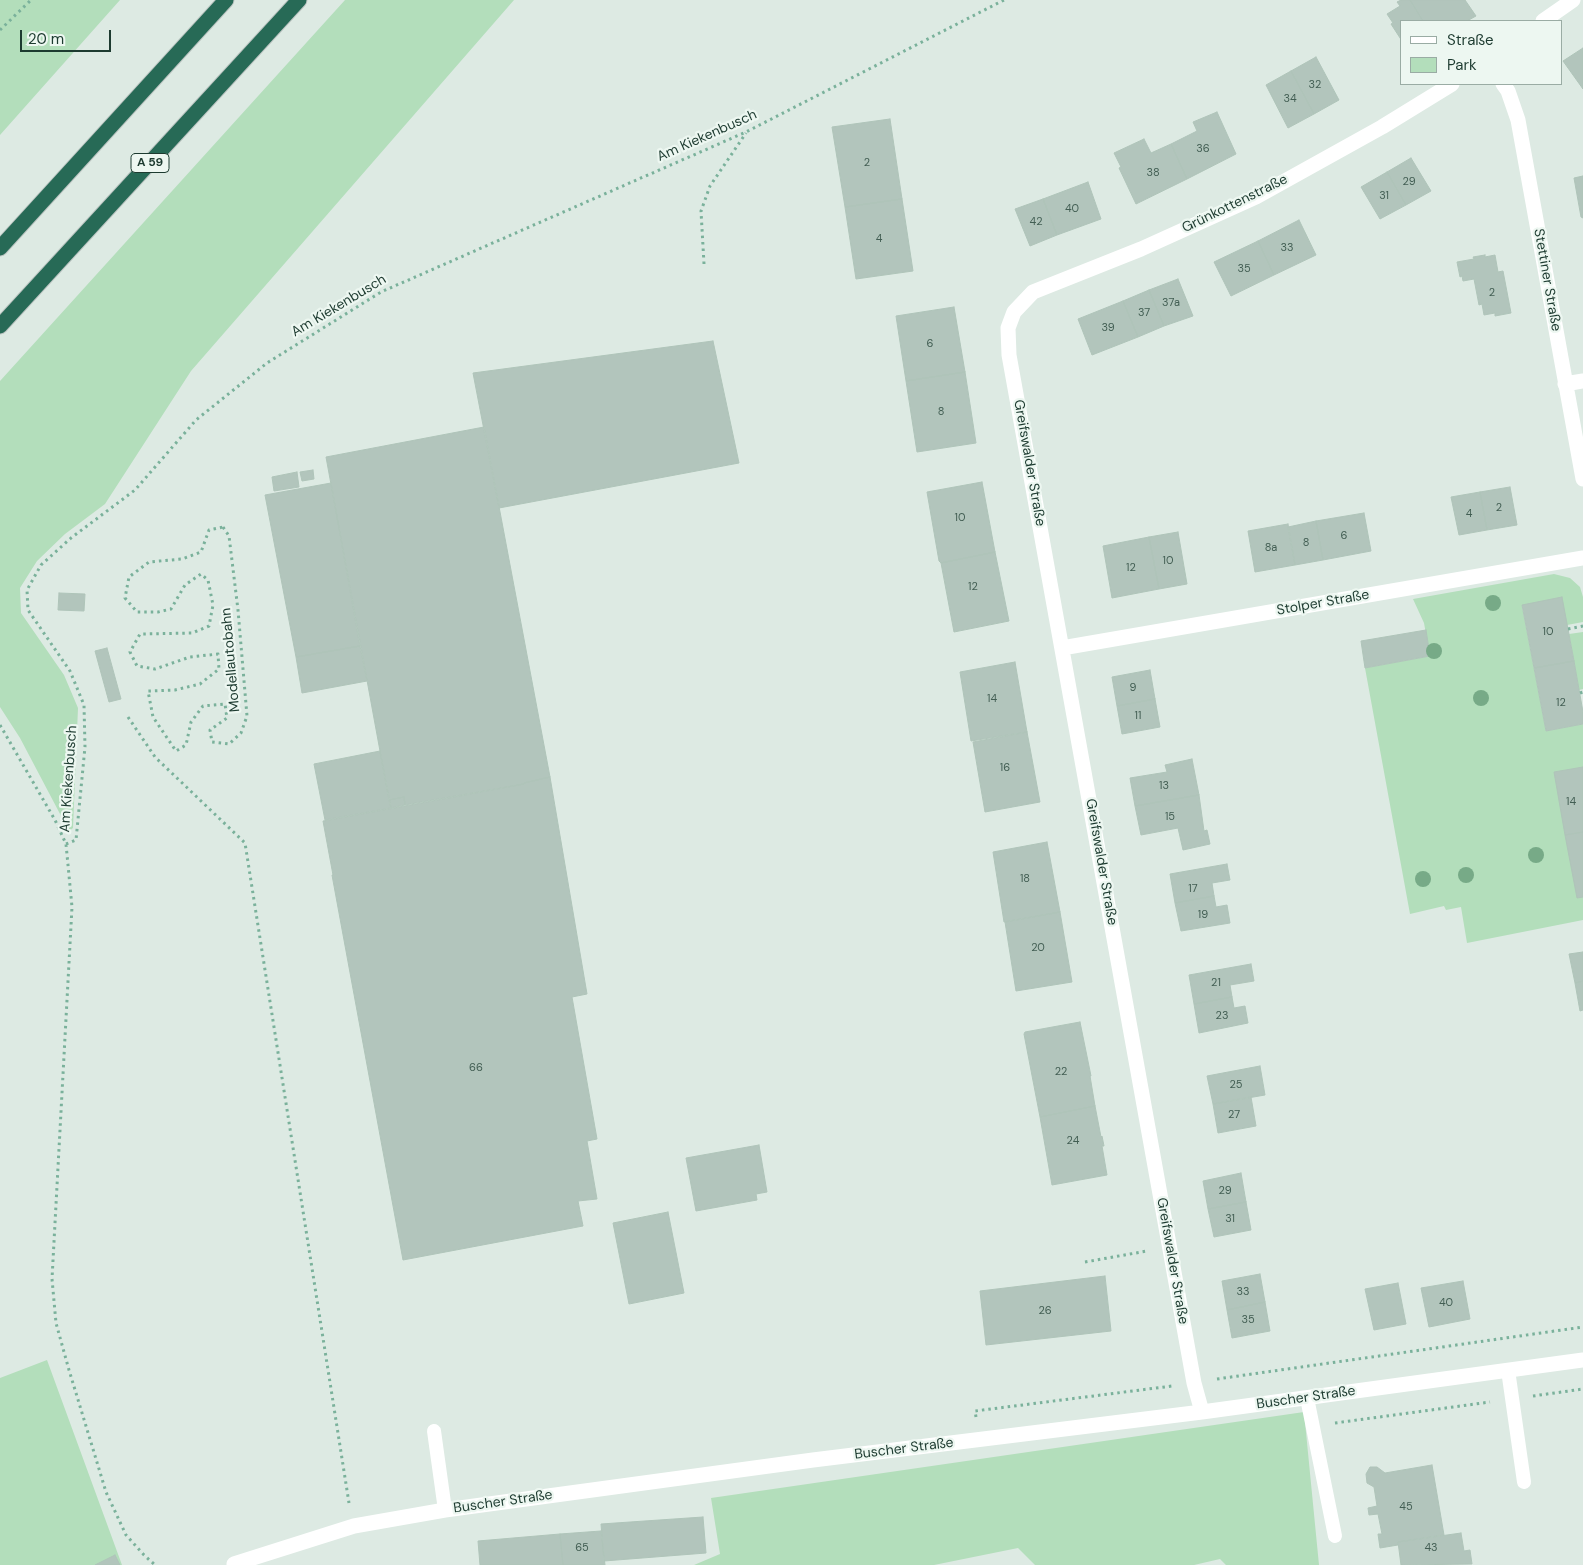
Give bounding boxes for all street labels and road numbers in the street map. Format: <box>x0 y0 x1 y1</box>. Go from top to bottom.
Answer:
street label: Am Kiekenbusch <box>655 106 759 166</box>
road number: A 59 <box>131 154 169 172</box>
street label: Grünkottenstraße <box>1180 171 1290 237</box>
street label: Stettiner Straße <box>1530 227 1564 333</box>
street label: Am Kiekenbusch <box>289 271 389 341</box>
street label: Greifswalder Straße <box>1010 398 1048 528</box>
street label: Stolper Straße <box>1275 587 1371 619</box>
street label: Modellautobahn <box>218 607 244 713</box>
street label: Am Kiekenbusch <box>57 725 81 833</box>
street label: Greifswalder Straße <box>1082 797 1120 927</box>
street label: Greifswalder Straße <box>1153 1196 1191 1326</box>
street label: Buscher Straße <box>1255 1383 1357 1413</box>
street label: Buscher Straße <box>853 1435 955 1463</box>
street label: Buscher Straße <box>452 1487 554 1517</box>

